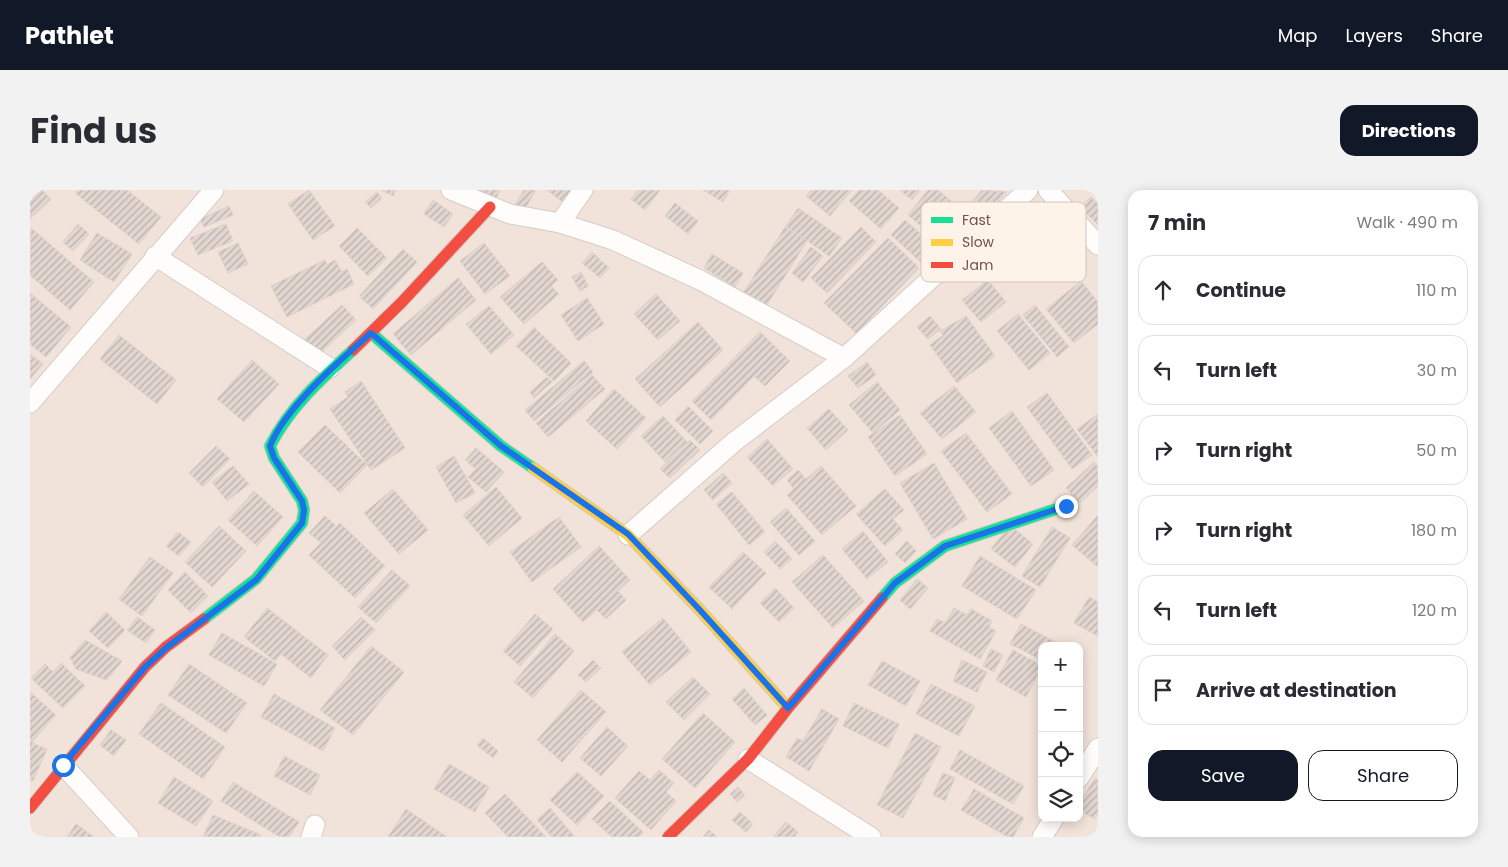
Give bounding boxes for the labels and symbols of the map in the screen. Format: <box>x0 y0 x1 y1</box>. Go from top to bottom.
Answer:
legend <box>921 202 1086 282</box>
text: Fast <box>962 210 991 230</box>
text: Slow <box>962 232 995 252</box>
text: Jam <box>962 255 993 275</box>
route end <box>1055 495 1078 518</box>
route start <box>52 754 75 777</box>

